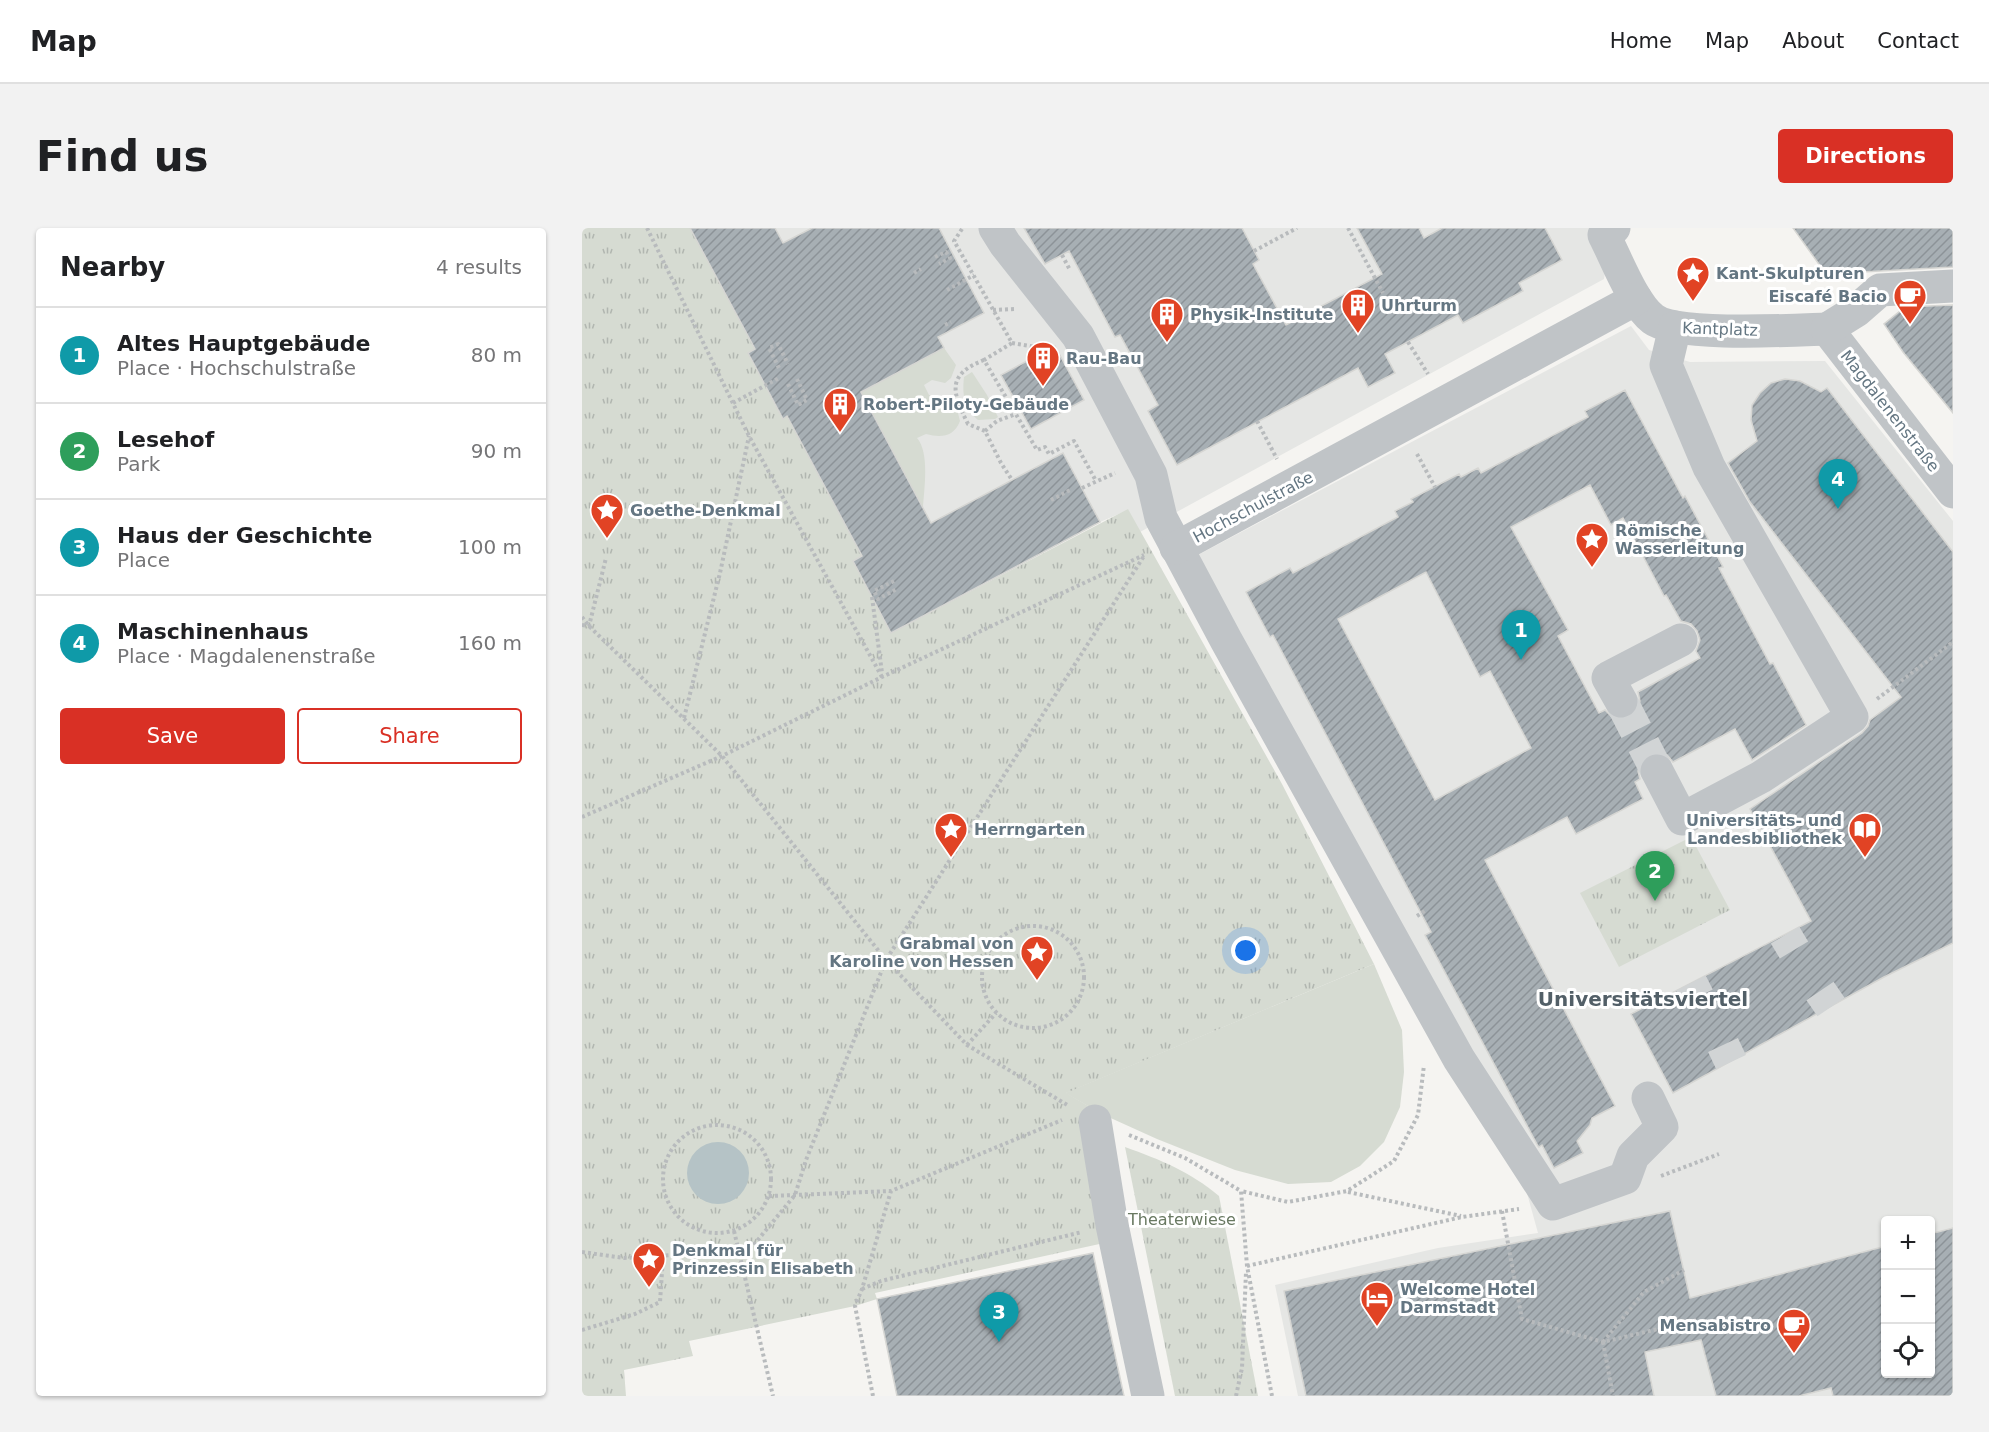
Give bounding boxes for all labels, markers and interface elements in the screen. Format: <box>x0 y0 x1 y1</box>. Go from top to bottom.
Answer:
text: Map <box>30 25 97 58</box>
text: Home <box>1610 29 1672 53</box>
text: Map <box>1705 29 1749 53</box>
text: About <box>1782 29 1844 53</box>
text: Contact <box>1877 29 1959 53</box>
button: Directions <box>1778 129 1953 183</box>
text: Find us <box>36 132 209 181</box>
text: Nearby <box>60 252 165 282</box>
text: 4 results <box>436 255 522 279</box>
place icon: Kant-Skulpturen <box>1675 255 1711 302</box>
place label: Kant-Skulpturen <box>1716 264 1865 283</box>
cafe icon: Eiscafé Bacio <box>1892 278 1928 325</box>
building icon: Uhrturm <box>1340 287 1376 334</box>
place label: Eiscafé Bacio <box>1768 287 1887 306</box>
building icon: Physik-Institute <box>1149 296 1185 343</box>
place label: Uhrturm <box>1381 296 1457 315</box>
place label: Physik-Institute <box>1190 305 1334 324</box>
street label: Kantplatz <box>1682 318 1758 340</box>
text: Altes Hauptgebäude <box>117 331 371 356</box>
building icon: Rau-Bau <box>1025 340 1061 387</box>
text: 1 <box>73 343 86 367</box>
text: 80 m <box>471 343 522 367</box>
street label: Magdalenenstraße <box>1837 346 1943 476</box>
place label: Rau-Bau <box>1066 349 1142 368</box>
text: Place · Hochschulstraße <box>117 356 356 380</box>
building icon: Robert-Piloty-Gebäude <box>822 386 858 433</box>
place label: Robert-Piloty-Gebäude <box>863 395 1069 414</box>
text: Lesehof <box>117 427 214 452</box>
text: 2 <box>73 439 86 463</box>
text: 90 m <box>471 439 522 463</box>
text: Park <box>117 452 160 476</box>
pin: 4 <box>1818 460 1858 509</box>
street label: Hochschulstraße <box>1190 467 1316 547</box>
place icon: Goethe-Denkmal <box>589 492 625 539</box>
place label: Goethe-Denkmal <box>630 501 781 520</box>
place icon: Römische Wasserleitung <box>1574 521 1610 568</box>
place label: Römische Wasserleitung <box>1615 521 1744 558</box>
text: Haus der Geschichte <box>117 523 372 548</box>
text: 3 <box>73 535 86 559</box>
text: 100 m <box>458 535 522 559</box>
text: Place <box>117 548 170 572</box>
pin: 1 <box>1502 610 1540 660</box>
text: Maschinenhaus <box>117 619 309 644</box>
text: 4 <box>73 631 86 655</box>
text: 160 m <box>458 631 522 655</box>
text: Place · Magdalenenstraße <box>117 644 376 668</box>
button: Save <box>60 708 285 764</box>
button: Share <box>297 708 522 764</box>
place icon: Herrngarten <box>933 811 969 858</box>
place label: Universitäts- und Landesbibliothek <box>1686 811 1842 848</box>
library icon: Universitäts- und Landesbibliothek <box>1847 811 1883 858</box>
place label: Herrngarten <box>974 820 1085 839</box>
pin: 2 <box>1636 852 1674 901</box>
place label: Grabmal von Karoline von Hessen <box>829 934 1014 971</box>
place icon: Grabmal von Karoline von Hessen <box>1019 934 1055 981</box>
your location <box>1231 936 1260 965</box>
district label: Universitätsviertel <box>1538 987 1748 1011</box>
park label: Theaterwiese <box>1127 1210 1236 1229</box>
map controls <box>1881 1216 1935 1378</box>
button: + <box>1881 1216 1935 1270</box>
place icon: Denkmal für Prinzessin Elisabeth <box>631 1241 667 1288</box>
place label: Denkmal für Prinzessin Elisabeth <box>672 1241 854 1278</box>
button: − <box>1881 1270 1935 1324</box>
hotel icon: Welcome Hotel Darmstadt <box>1359 1280 1395 1327</box>
place label: Welcome Hotel Darmstadt <box>1400 1280 1535 1317</box>
pin: 3 <box>980 1292 1018 1342</box>
cafe icon: Mensabistro <box>1776 1307 1812 1354</box>
place label: Mensabistro <box>1660 1316 1771 1335</box>
button: locate <box>1881 1324 1935 1378</box>

